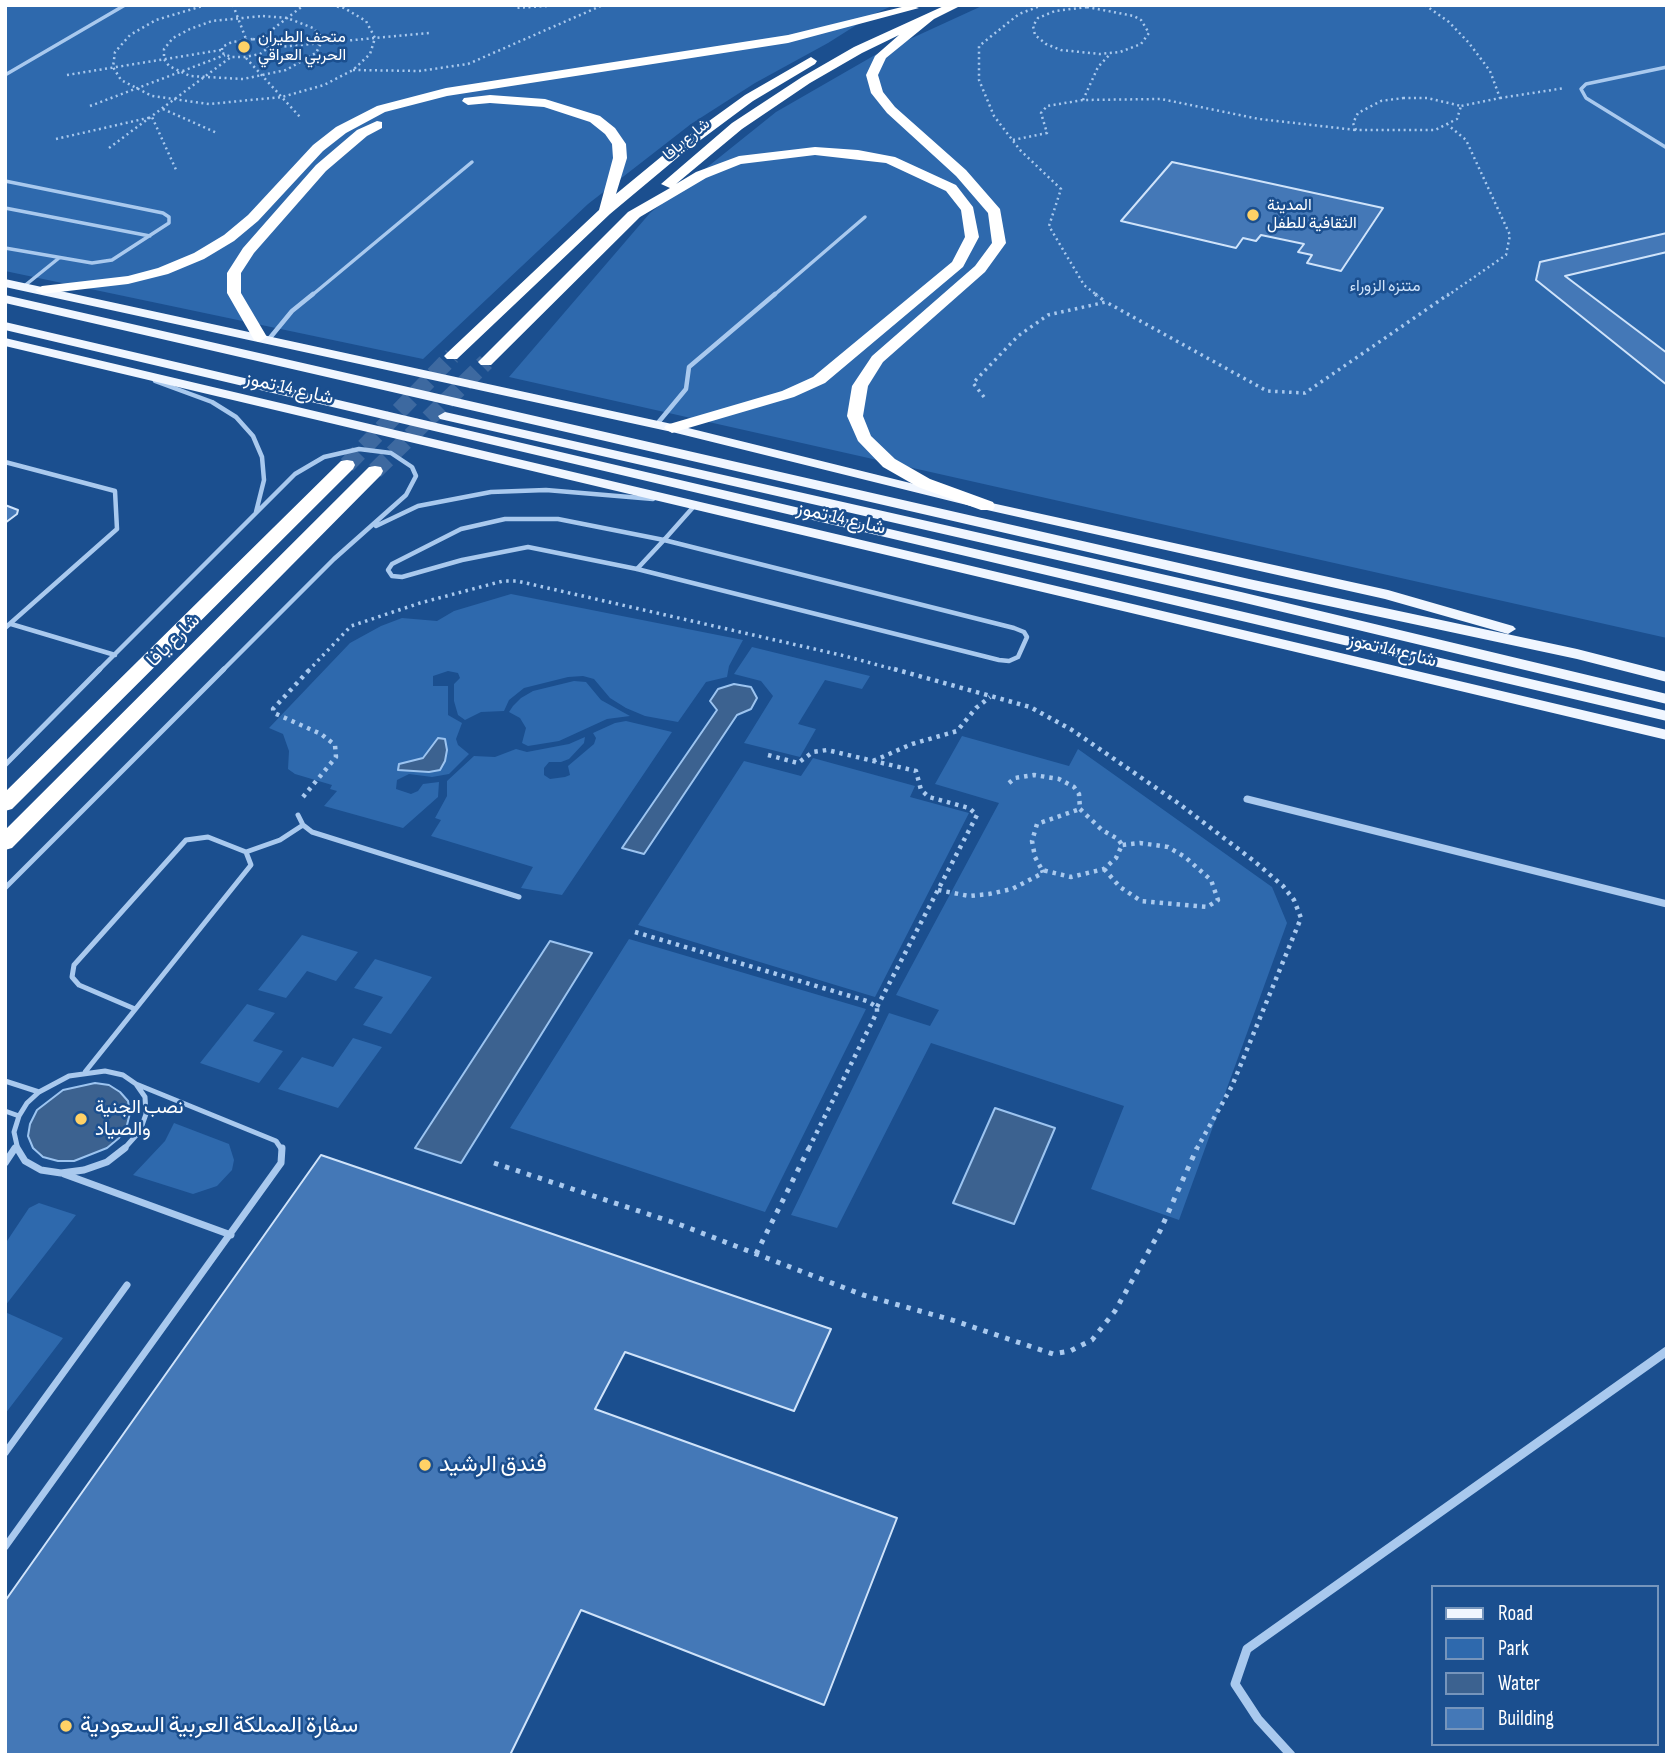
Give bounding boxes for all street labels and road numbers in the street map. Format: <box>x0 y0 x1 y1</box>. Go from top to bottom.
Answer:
street label: شارع يافا <box>660 115 714 165</box>
street label: شارع 14 تموز <box>242 368 336 410</box>
street label: شارع 14 تموز <box>794 498 888 540</box>
street label: شارع يافا <box>143 610 205 672</box>
street label: شارع 14 تموز <box>1345 629 1439 673</box>

